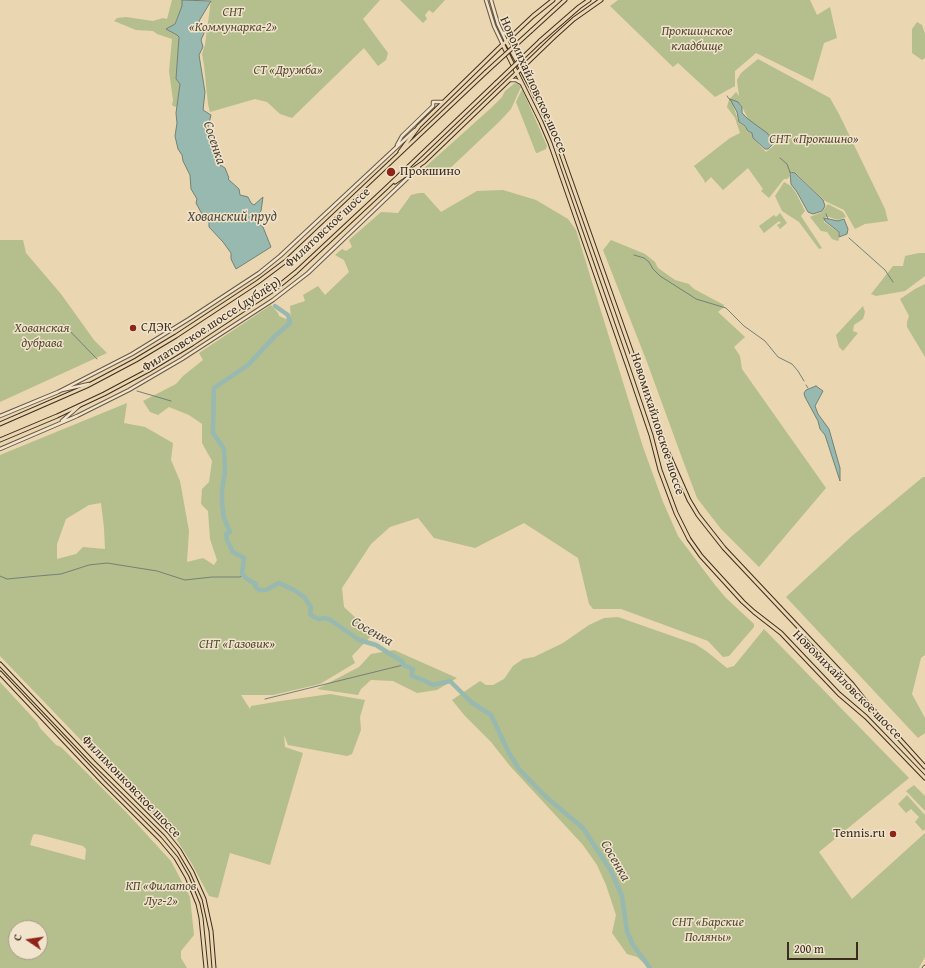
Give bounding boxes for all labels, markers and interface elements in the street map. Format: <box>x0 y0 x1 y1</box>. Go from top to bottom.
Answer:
park label: СНТ «Коммунарка-2» <box>189 5 277 36</box>
street label: Новомихайловское шоссе <box>496 14 570 156</box>
park label: Прокшинское кладбище <box>662 24 732 55</box>
park label: СТ «Дружба» <box>253 63 323 79</box>
water label: Сосенка <box>199 119 229 167</box>
park label: СНТ «Прокшино» <box>769 132 859 148</box>
place label: Прокшино <box>400 164 461 180</box>
marker: Прокшино <box>385 166 397 178</box>
street label: Филатовское шоссе <box>282 184 374 272</box>
water label: Хованский пруд <box>187 209 277 225</box>
street label: Филатовское шоссе (дублёр) <box>139 274 285 376</box>
place label: СДЭК <box>141 320 172 336</box>
park label: Хованская дубрава <box>14 321 70 352</box>
marker: СДЭК <box>128 323 138 333</box>
street label: Новомихайловское шоссе <box>627 351 687 497</box>
water label: Сосенка <box>348 614 396 650</box>
street label: Новомихайловское шоссе <box>789 627 905 743</box>
park label: СНТ «Газовик» <box>199 637 275 653</box>
street label: Филимонковское шоссе <box>78 732 184 842</box>
place label: Tennis.ru <box>833 826 885 842</box>
marker: Tennis.ru <box>888 829 898 839</box>
water label: Сосенка <box>597 837 633 885</box>
park label: КП «Филатов Луг-2» <box>126 879 196 910</box>
park label: СНТ «Барские Поляны» <box>672 915 744 946</box>
north arrow <box>8 920 48 960</box>
text: С <box>9 933 26 942</box>
scale bar <box>789 934 860 960</box>
text: 200 m <box>794 940 824 957</box>

